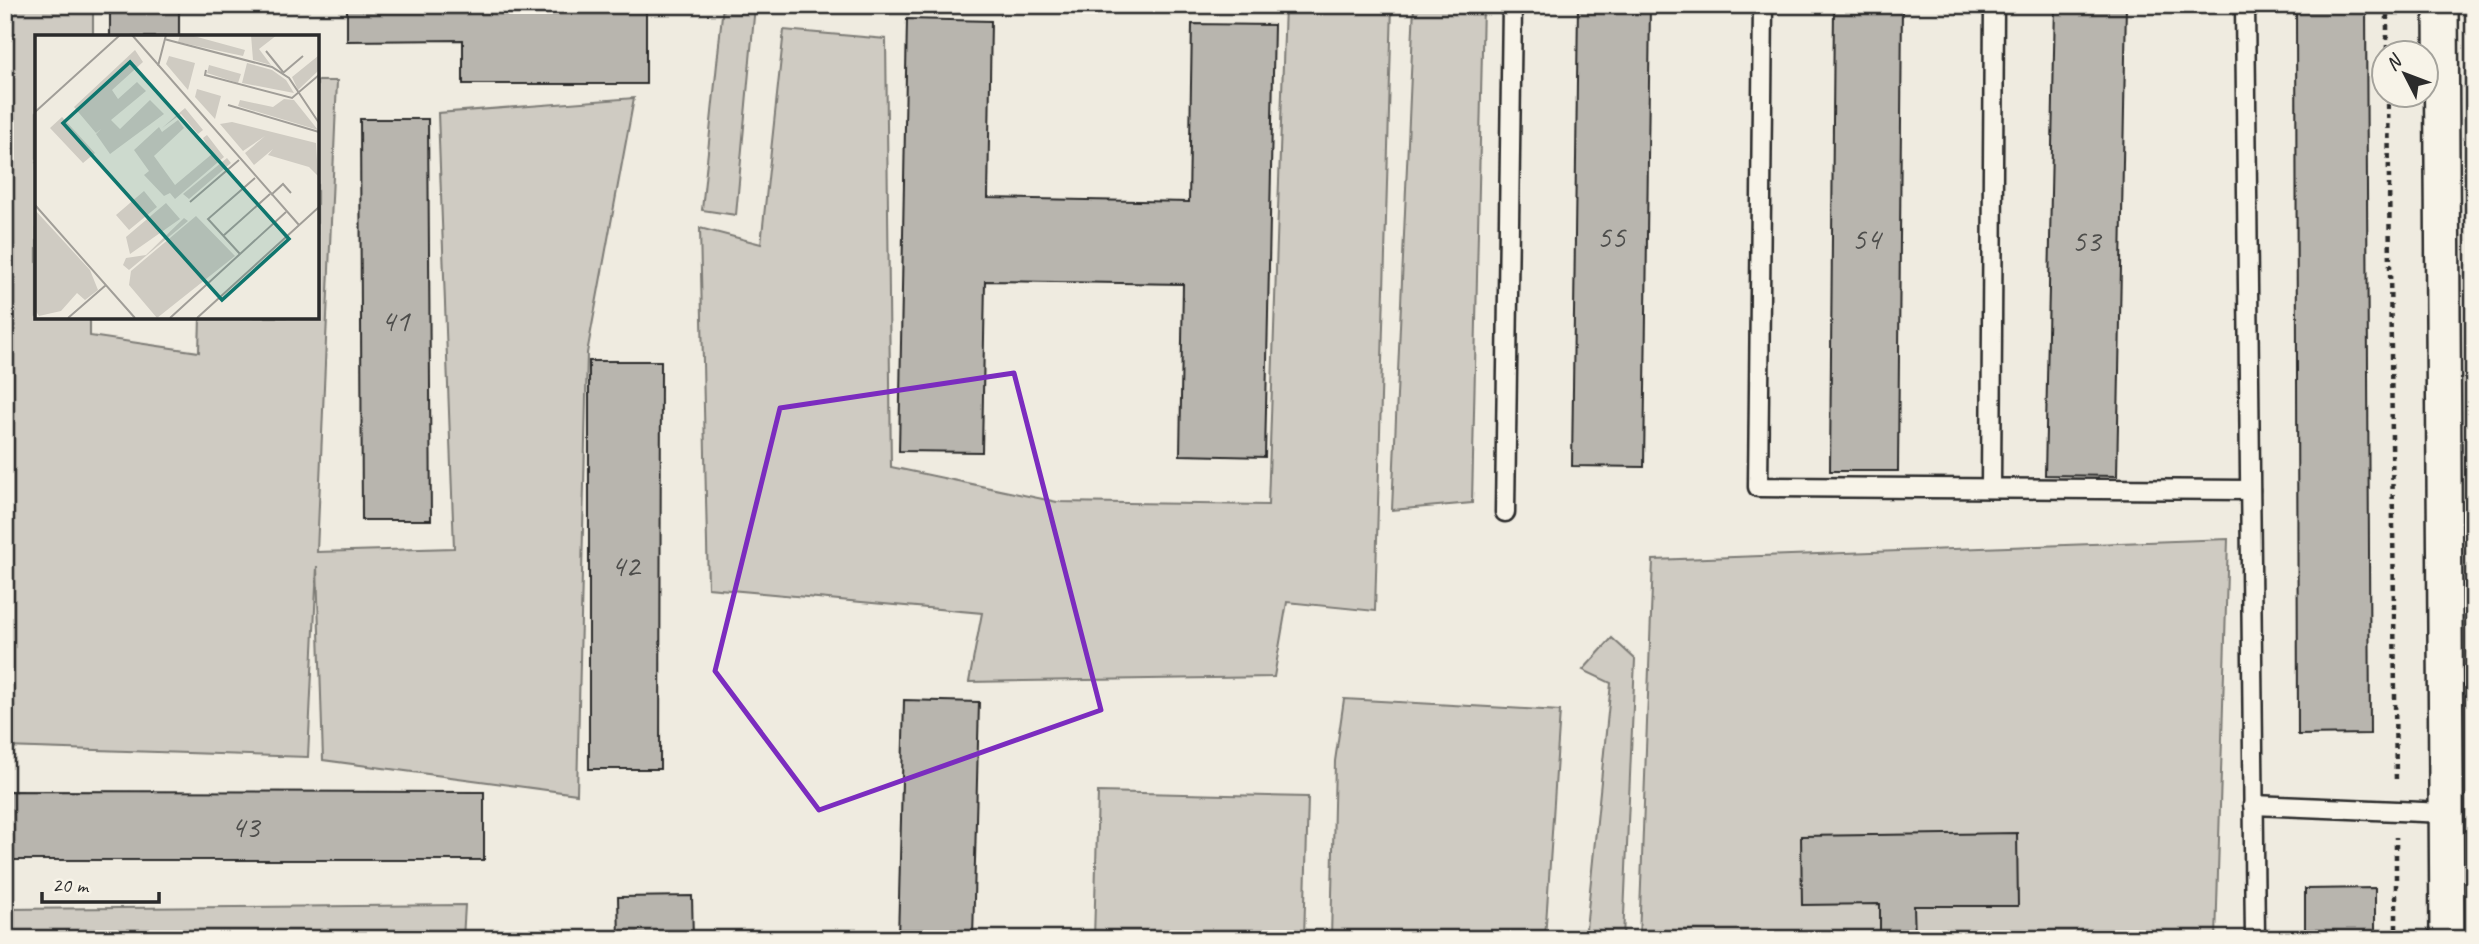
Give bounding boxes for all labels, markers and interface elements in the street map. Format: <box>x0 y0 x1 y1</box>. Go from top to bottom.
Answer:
inset map <box>35 35 318 318</box>
north arrow <box>2370 38 2440 108</box>
text: N <box>2380 48 2408 76</box>
house number: 55 <box>1597 216 1627 257</box>
house number: 54 <box>1852 218 1884 259</box>
house number: 53 <box>2072 220 2103 261</box>
house number: 41 <box>381 300 411 341</box>
house number: 42 <box>611 545 642 586</box>
house number: 43 <box>231 806 262 847</box>
scale bar <box>42 860 159 904</box>
text: 20 m <box>52 872 90 898</box>

